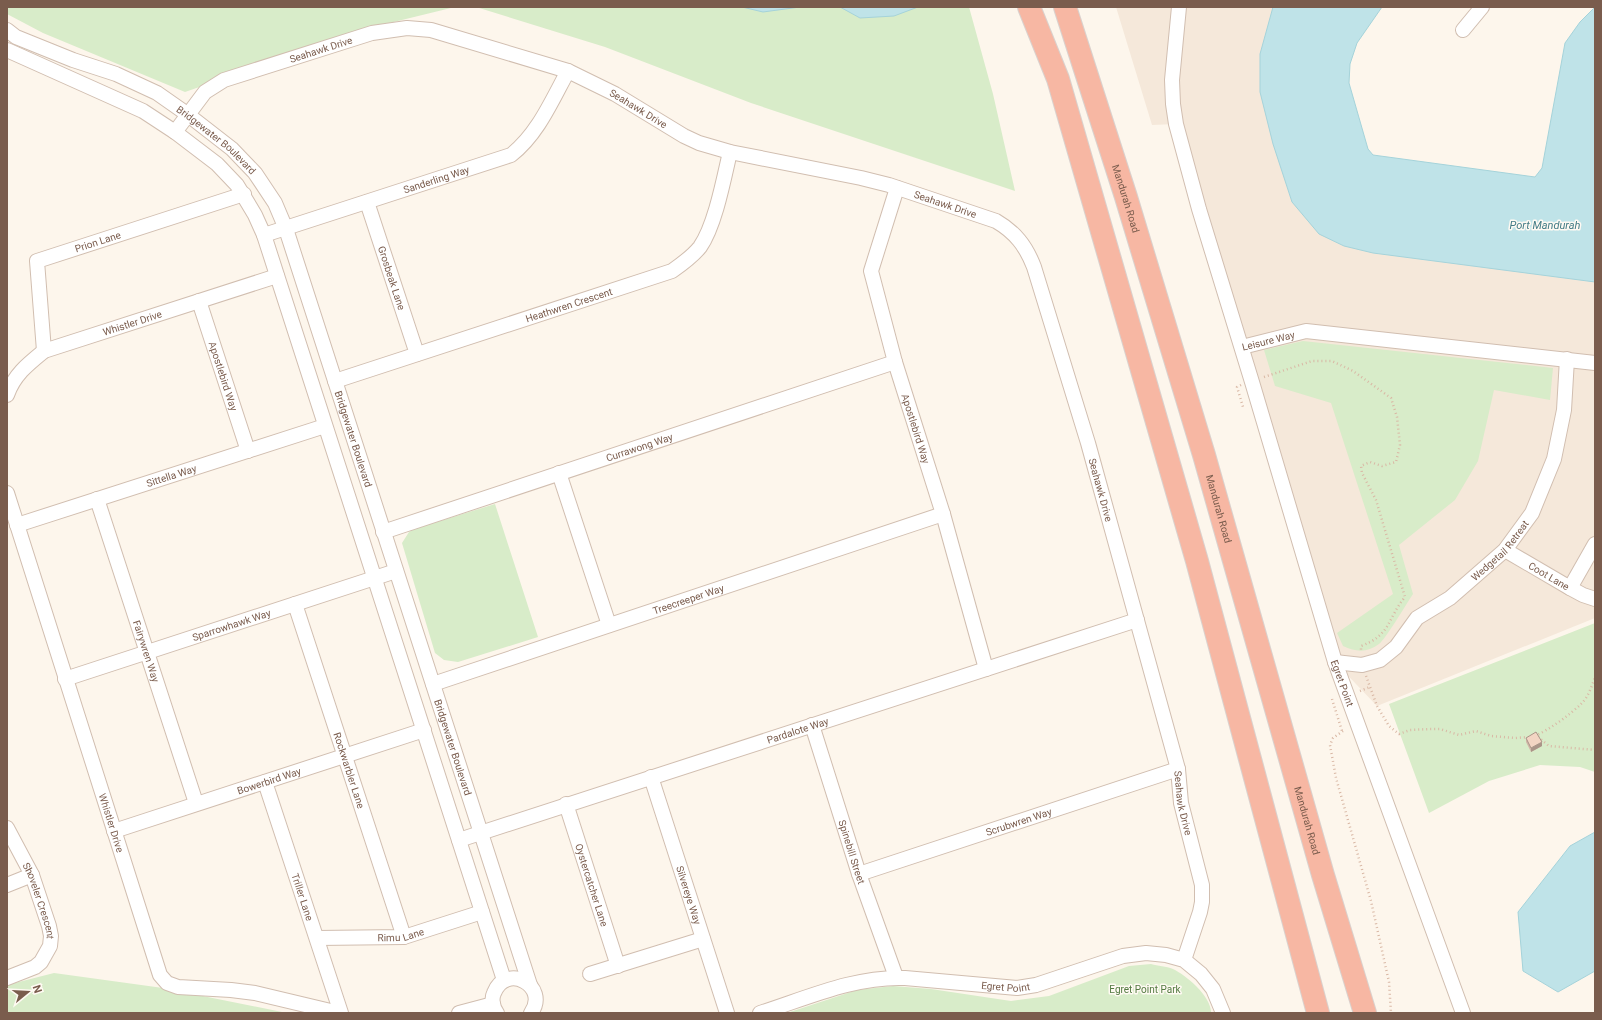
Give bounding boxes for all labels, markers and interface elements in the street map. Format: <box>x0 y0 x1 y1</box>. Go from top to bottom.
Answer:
street label: Seahawk Drive <box>288 35 354 65</box>
street label: Seahawk Drive <box>608 87 669 130</box>
street label: Bridgewater Boulevard <box>174 104 258 176</box>
street label: Mandurah Road <box>1110 163 1141 234</box>
street label: Sanderling Way <box>402 164 471 196</box>
street label: Seahawk Drive <box>913 189 978 220</box>
water label: Port Mandurah <box>1510 219 1581 232</box>
street label: Prion Lane <box>73 229 122 254</box>
street label: Grosbeak Lane <box>376 245 407 312</box>
street label: Heathwren Crescent <box>524 286 614 324</box>
street label: Whistler Drive <box>101 308 163 338</box>
street label: Leisure Way <box>1241 329 1296 353</box>
street label: Apostlebird Way <box>207 340 240 413</box>
street label: Bridgewater Boulevard <box>333 390 374 489</box>
street label: Apostlebird Way <box>899 393 932 465</box>
street label: Currawong Way <box>605 431 674 464</box>
street label: Seahawk Drive <box>1086 457 1114 523</box>
street label: Sittella Way <box>145 463 198 489</box>
street label: Mandurah Road <box>1204 474 1234 544</box>
street label: Wedgetail Retreat <box>1469 518 1531 583</box>
street label: Coot Lane <box>1526 560 1571 592</box>
street label: Treecreeper Way <box>651 582 726 616</box>
street label: Sparrowhawk Way <box>191 607 272 643</box>
street label: Fairywren Way <box>131 619 161 684</box>
street label: Egret Point <box>1329 658 1356 708</box>
street label: Bridgewater Boulevard <box>432 698 473 797</box>
street label: Pardalote Way <box>766 715 830 746</box>
street label: Rockwarbler Lane <box>331 731 367 810</box>
street label: Bowerbird Way <box>236 765 303 797</box>
street label: Seahawk Drive <box>1172 770 1194 836</box>
street label: Mandurah Road <box>1292 785 1322 856</box>
street label: Whistler Drive <box>97 792 126 854</box>
street label: Scrubwren Way <box>984 806 1053 838</box>
street label: Spinebill Street <box>836 819 867 886</box>
street label: Oystercatcher Lane <box>573 842 610 928</box>
street label: Shoveler Crescent <box>20 861 56 940</box>
street label: Silvereye Way <box>674 865 703 926</box>
street label: Triller Lane <box>289 872 315 922</box>
street label: Rimu Lane <box>377 926 425 943</box>
north arrow <box>8 972 48 1012</box>
street label: Egret Point <box>981 980 1031 994</box>
text: N <box>30 983 44 995</box>
park label: Egret Point Park <box>1109 984 1182 995</box>

